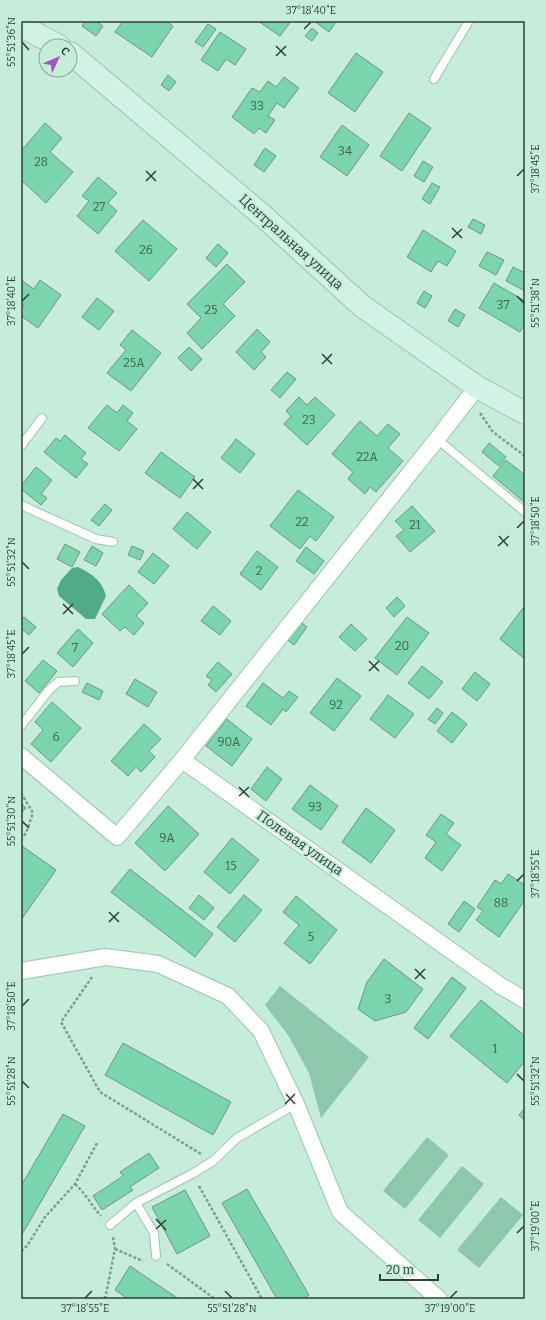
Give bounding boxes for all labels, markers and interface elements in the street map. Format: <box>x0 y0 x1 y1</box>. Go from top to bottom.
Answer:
text: 37°18'40"E <box>286 5 336 17</box>
text: 55°51'36"N <box>6 17 18 67</box>
north arrow <box>38 38 78 78</box>
text: С <box>58 44 72 58</box>
house number: 33 <box>250 99 264 113</box>
house number: 34 <box>338 144 352 158</box>
text: 37°18'45"E <box>530 145 542 193</box>
house number: 28 <box>34 155 48 169</box>
street label: Центральная улица <box>235 191 347 294</box>
house number: 27 <box>93 200 105 214</box>
house number: 26 <box>139 243 153 257</box>
text: 37°18'40"E <box>6 276 18 326</box>
text: 55°51'38"N <box>530 278 542 328</box>
house number: 37 <box>497 298 509 312</box>
house number: 25 <box>205 303 217 317</box>
house number: 25А <box>123 356 145 370</box>
house number: 23 <box>302 413 316 427</box>
house number: 22А <box>356 450 378 464</box>
text: 37°18'50"E <box>530 496 542 546</box>
house number: 22 <box>295 515 309 529</box>
house number: 21 <box>409 518 421 532</box>
text: 55°51'32"N <box>6 537 18 587</box>
house number: 2 <box>256 564 262 578</box>
text: 37°18'45"E <box>6 630 18 678</box>
house number: 20 <box>395 639 409 653</box>
house number: 7 <box>72 641 78 655</box>
house number: 92 <box>329 698 343 712</box>
house number: 6 <box>52 730 60 744</box>
house number: 90А <box>217 735 241 749</box>
text: 55°51'30"N <box>6 796 18 846</box>
house number: 93 <box>308 800 322 814</box>
street label: Полевая улица <box>253 807 347 879</box>
house number: 9А <box>159 831 175 845</box>
text: 37°18'55"E <box>530 850 542 898</box>
house number: 15 <box>225 859 237 873</box>
house number: 88 <box>494 896 508 910</box>
house number: 5 <box>308 930 314 944</box>
text: 37°18'50"E <box>6 981 18 1031</box>
house number: 3 <box>385 992 392 1006</box>
house number: 1 <box>493 1042 498 1056</box>
text: 55°51'28"N <box>6 1056 18 1106</box>
text: 55°51'32"N <box>530 1056 542 1106</box>
text: 37°19'00"E <box>530 1201 542 1251</box>
scale bar <box>380 1256 438 1282</box>
text: 20 m <box>386 1263 415 1277</box>
text: 37°18'55"E <box>61 1303 109 1315</box>
text: 55°51'28"N <box>207 1303 257 1315</box>
text: 37°19'00"E <box>425 1303 475 1315</box>

